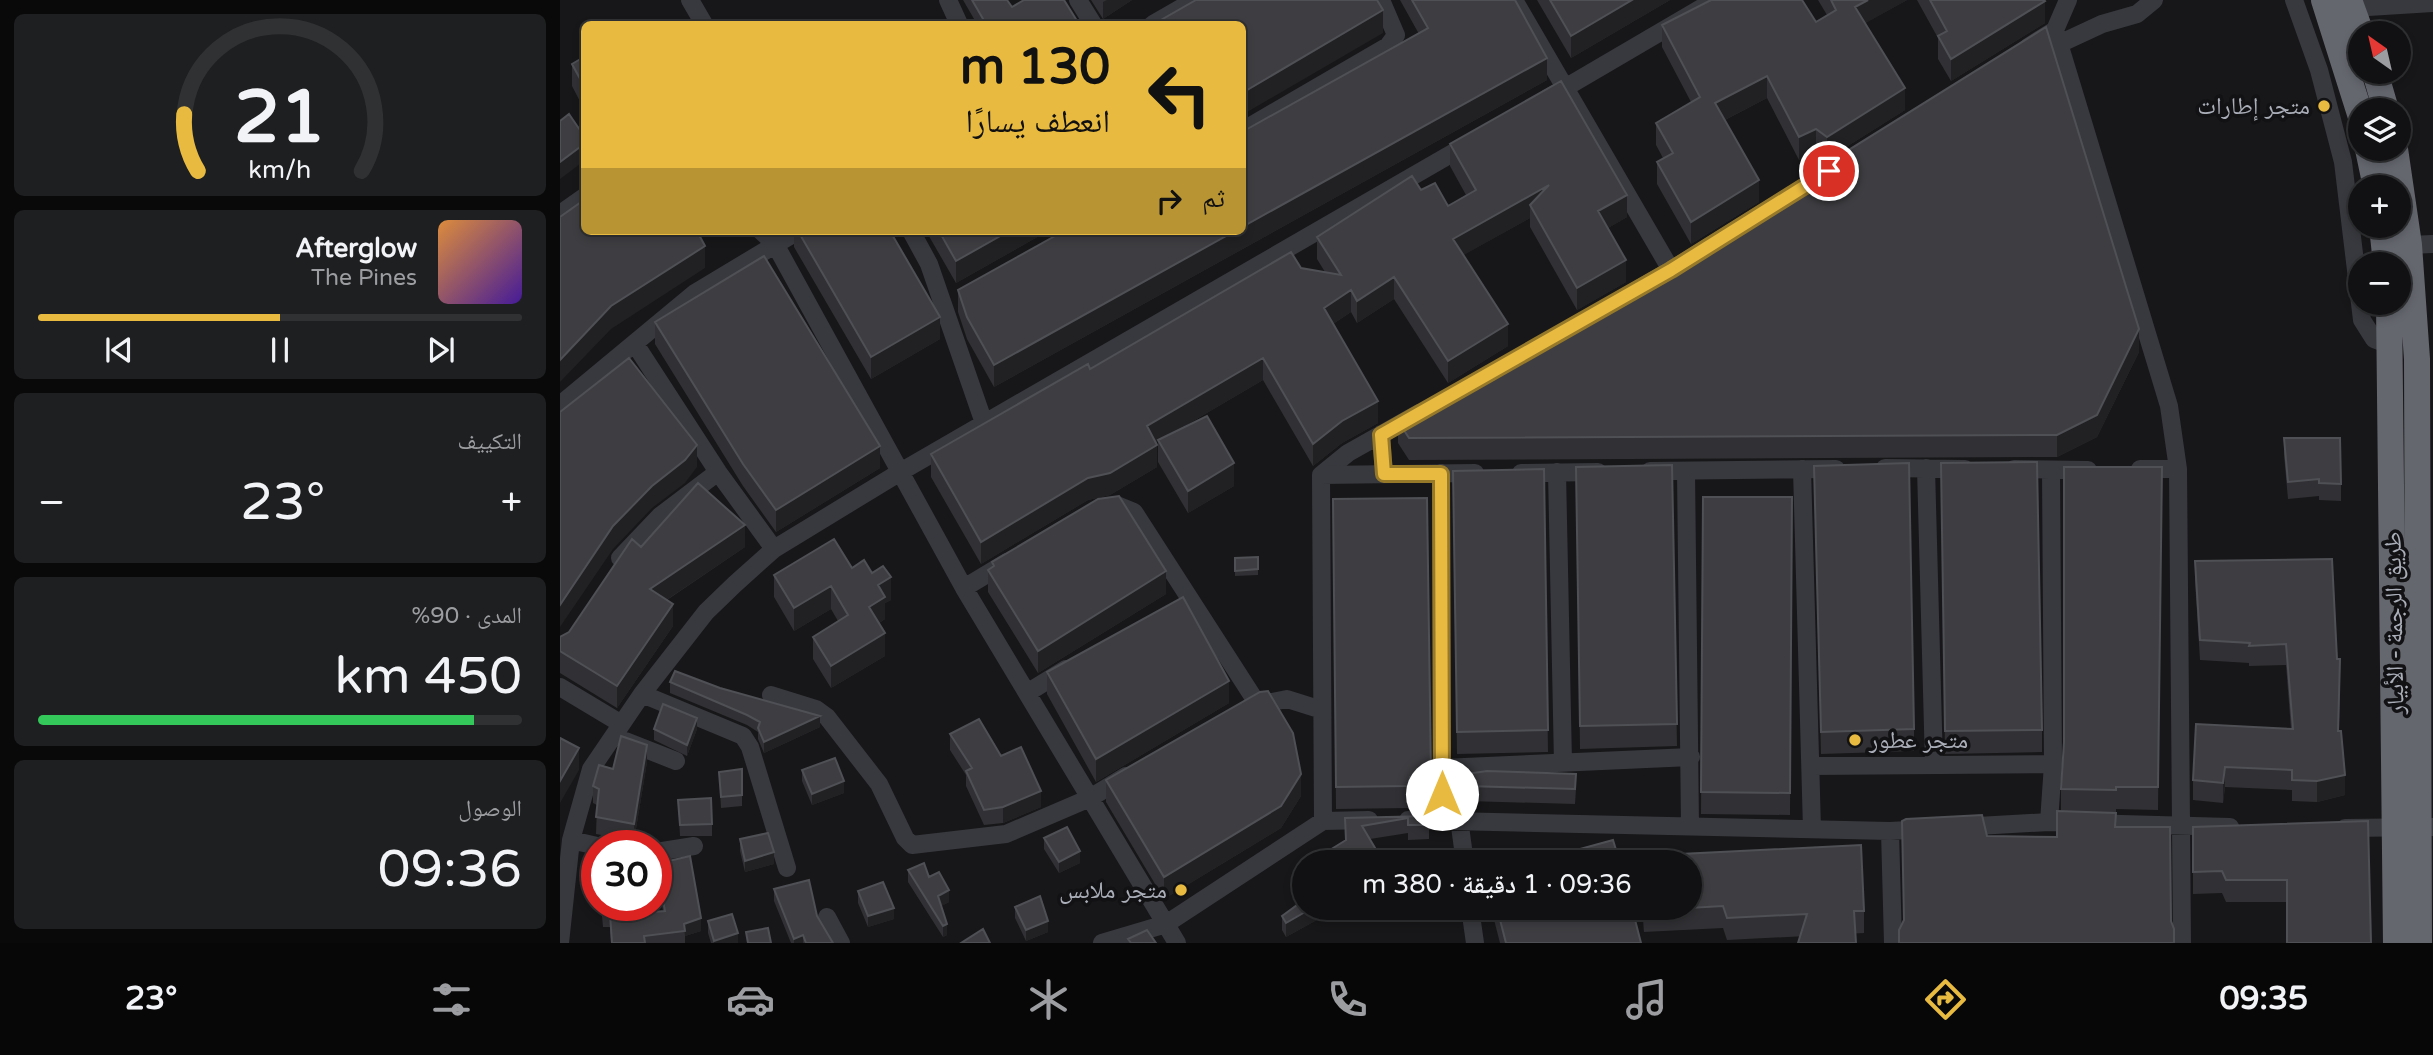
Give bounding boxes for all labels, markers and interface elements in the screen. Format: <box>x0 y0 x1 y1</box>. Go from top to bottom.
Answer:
north arrow <box>2348 21 2412 84</box>
map controls <box>2348 21 2411 315</box>
text: 130 m <box>960 38 1110 97</box>
icon: left <box>1134 49 1225 140</box>
text: 21 <box>234 74 326 162</box>
place label: متجر إطارات <box>2197 92 2310 121</box>
marker: متجر إطارات <box>2316 98 2332 114</box>
button: layers <box>2348 98 2411 161</box>
text: انعطف يسارًا <box>965 103 1110 141</box>
pin <box>1799 141 1859 201</box>
icon: arrive <box>1810 152 1848 190</box>
text: km/h <box>249 155 311 185</box>
button: + <box>2348 175 2411 238</box>
icon: right <box>1150 182 1188 220</box>
text: ثم <box>1202 183 1225 214</box>
text: Afterglow <box>295 233 417 264</box>
button: − <box>2348 252 2411 315</box>
text: The Pines <box>311 264 417 292</box>
icon: previous <box>100 331 138 369</box>
icon: pause <box>261 331 299 369</box>
icon: next <box>422 331 460 369</box>
text: التكييف <box>457 428 522 456</box>
text: 23° <box>240 471 325 534</box>
text: − <box>38 480 65 526</box>
text: + <box>501 480 522 526</box>
street label: طريق الرجمة - الأبيار <box>2378 531 2411 716</box>
text: المدى · 90% <box>411 602 522 630</box>
text: 450 km <box>334 645 522 708</box>
place label: متجر عطور <box>1868 726 1968 755</box>
marker: متجر عطور <box>1847 732 1863 748</box>
position arrow <box>1405 757 1479 831</box>
text: الوصول <box>458 795 522 823</box>
speed limit sign: 30 <box>581 830 672 921</box>
text: 09:36 <box>378 838 522 901</box>
text: 09:36 · 1 دقيقة · 380 m <box>1362 869 1632 900</box>
place label: متجر ملابس <box>1059 876 1167 905</box>
marker: متجر ملابس <box>1173 882 1189 898</box>
icon: filters <box>427 975 476 1024</box>
icon: car <box>726 975 775 1024</box>
icon: climate <box>1024 975 1073 1024</box>
icon: phone <box>1323 975 1372 1024</box>
icon: music <box>1622 975 1671 1024</box>
icon: directions <box>1921 975 1970 1024</box>
text: 23° <box>125 980 177 1018</box>
text: 09:35 <box>2219 980 2308 1018</box>

